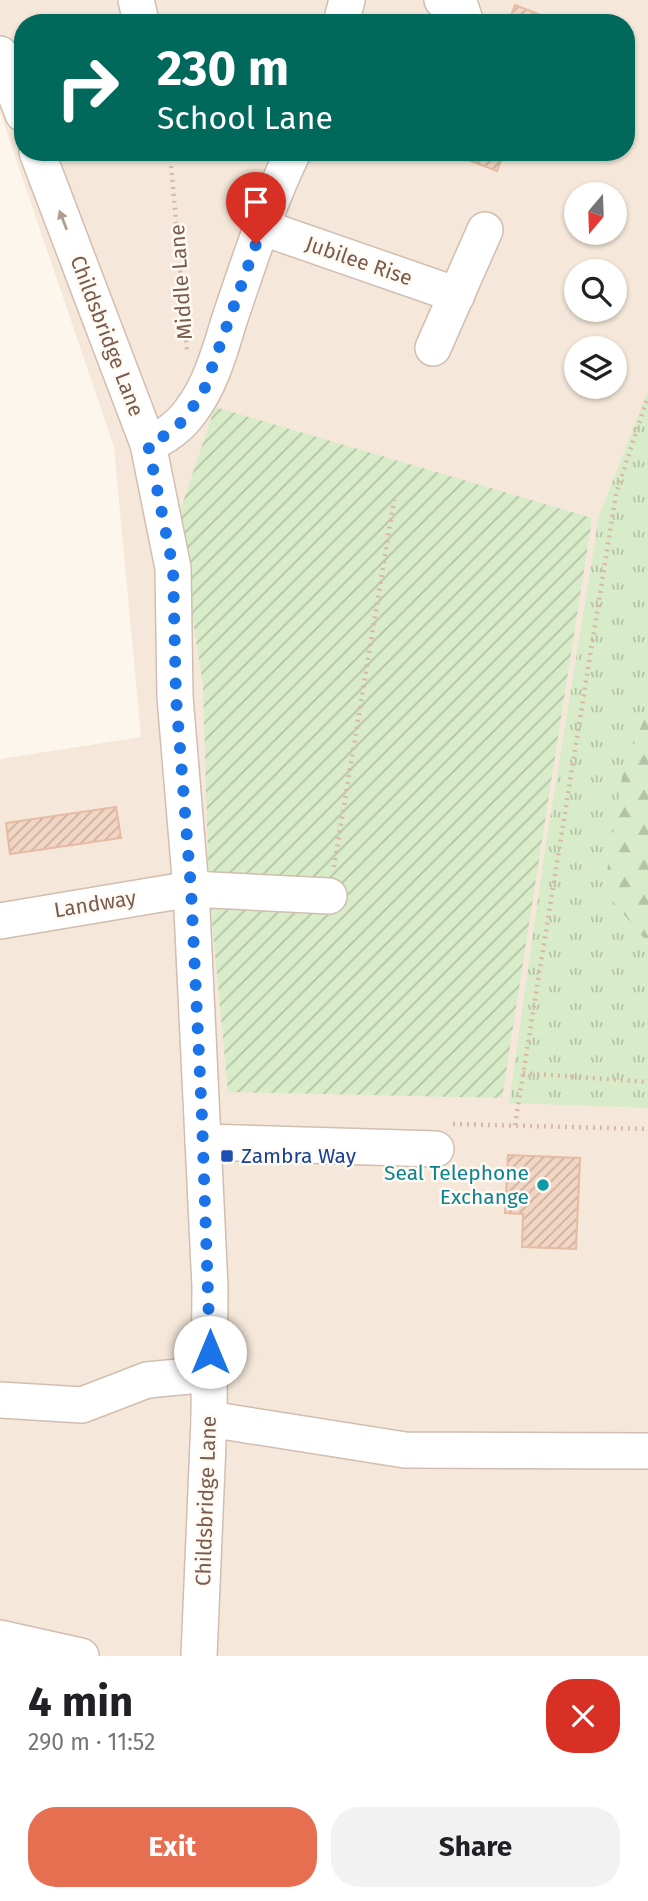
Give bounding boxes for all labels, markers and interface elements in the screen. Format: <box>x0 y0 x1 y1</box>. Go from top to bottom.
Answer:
text: 230 m <box>157 39 289 98</box>
icon: right <box>42 42 133 133</box>
text: School Lane <box>157 99 333 137</box>
pin <box>226 172 286 244</box>
north arrow <box>564 182 626 245</box>
map controls <box>564 182 627 399</box>
icon: arrive <box>237 183 275 221</box>
one-way arrow <box>58 210 69 231</box>
street label: Middle Lane <box>164 223 198 341</box>
street label: Jubilee Rise <box>302 231 416 291</box>
street label: Childsbridge Lane <box>64 252 150 420</box>
button: search <box>564 259 627 322</box>
button: layers <box>564 336 627 399</box>
street label: Landway <box>52 885 139 923</box>
place label: Zambra Way <box>241 1143 357 1169</box>
marker: Zambra Way <box>219 1148 235 1164</box>
place label: Seal Telephone Exchange <box>384 1160 529 1210</box>
marker: Seal Telephone Exchange <box>535 1177 551 1193</box>
position arrow <box>173 1315 247 1389</box>
street label: Childsbridge Lane <box>190 1415 222 1587</box>
text: 4 min <box>28 1677 133 1727</box>
button: close <box>546 1679 620 1753</box>
text: 290 m · 11:52 <box>28 1728 155 1756</box>
button: Exit <box>28 1807 317 1887</box>
button: Share <box>331 1807 620 1887</box>

